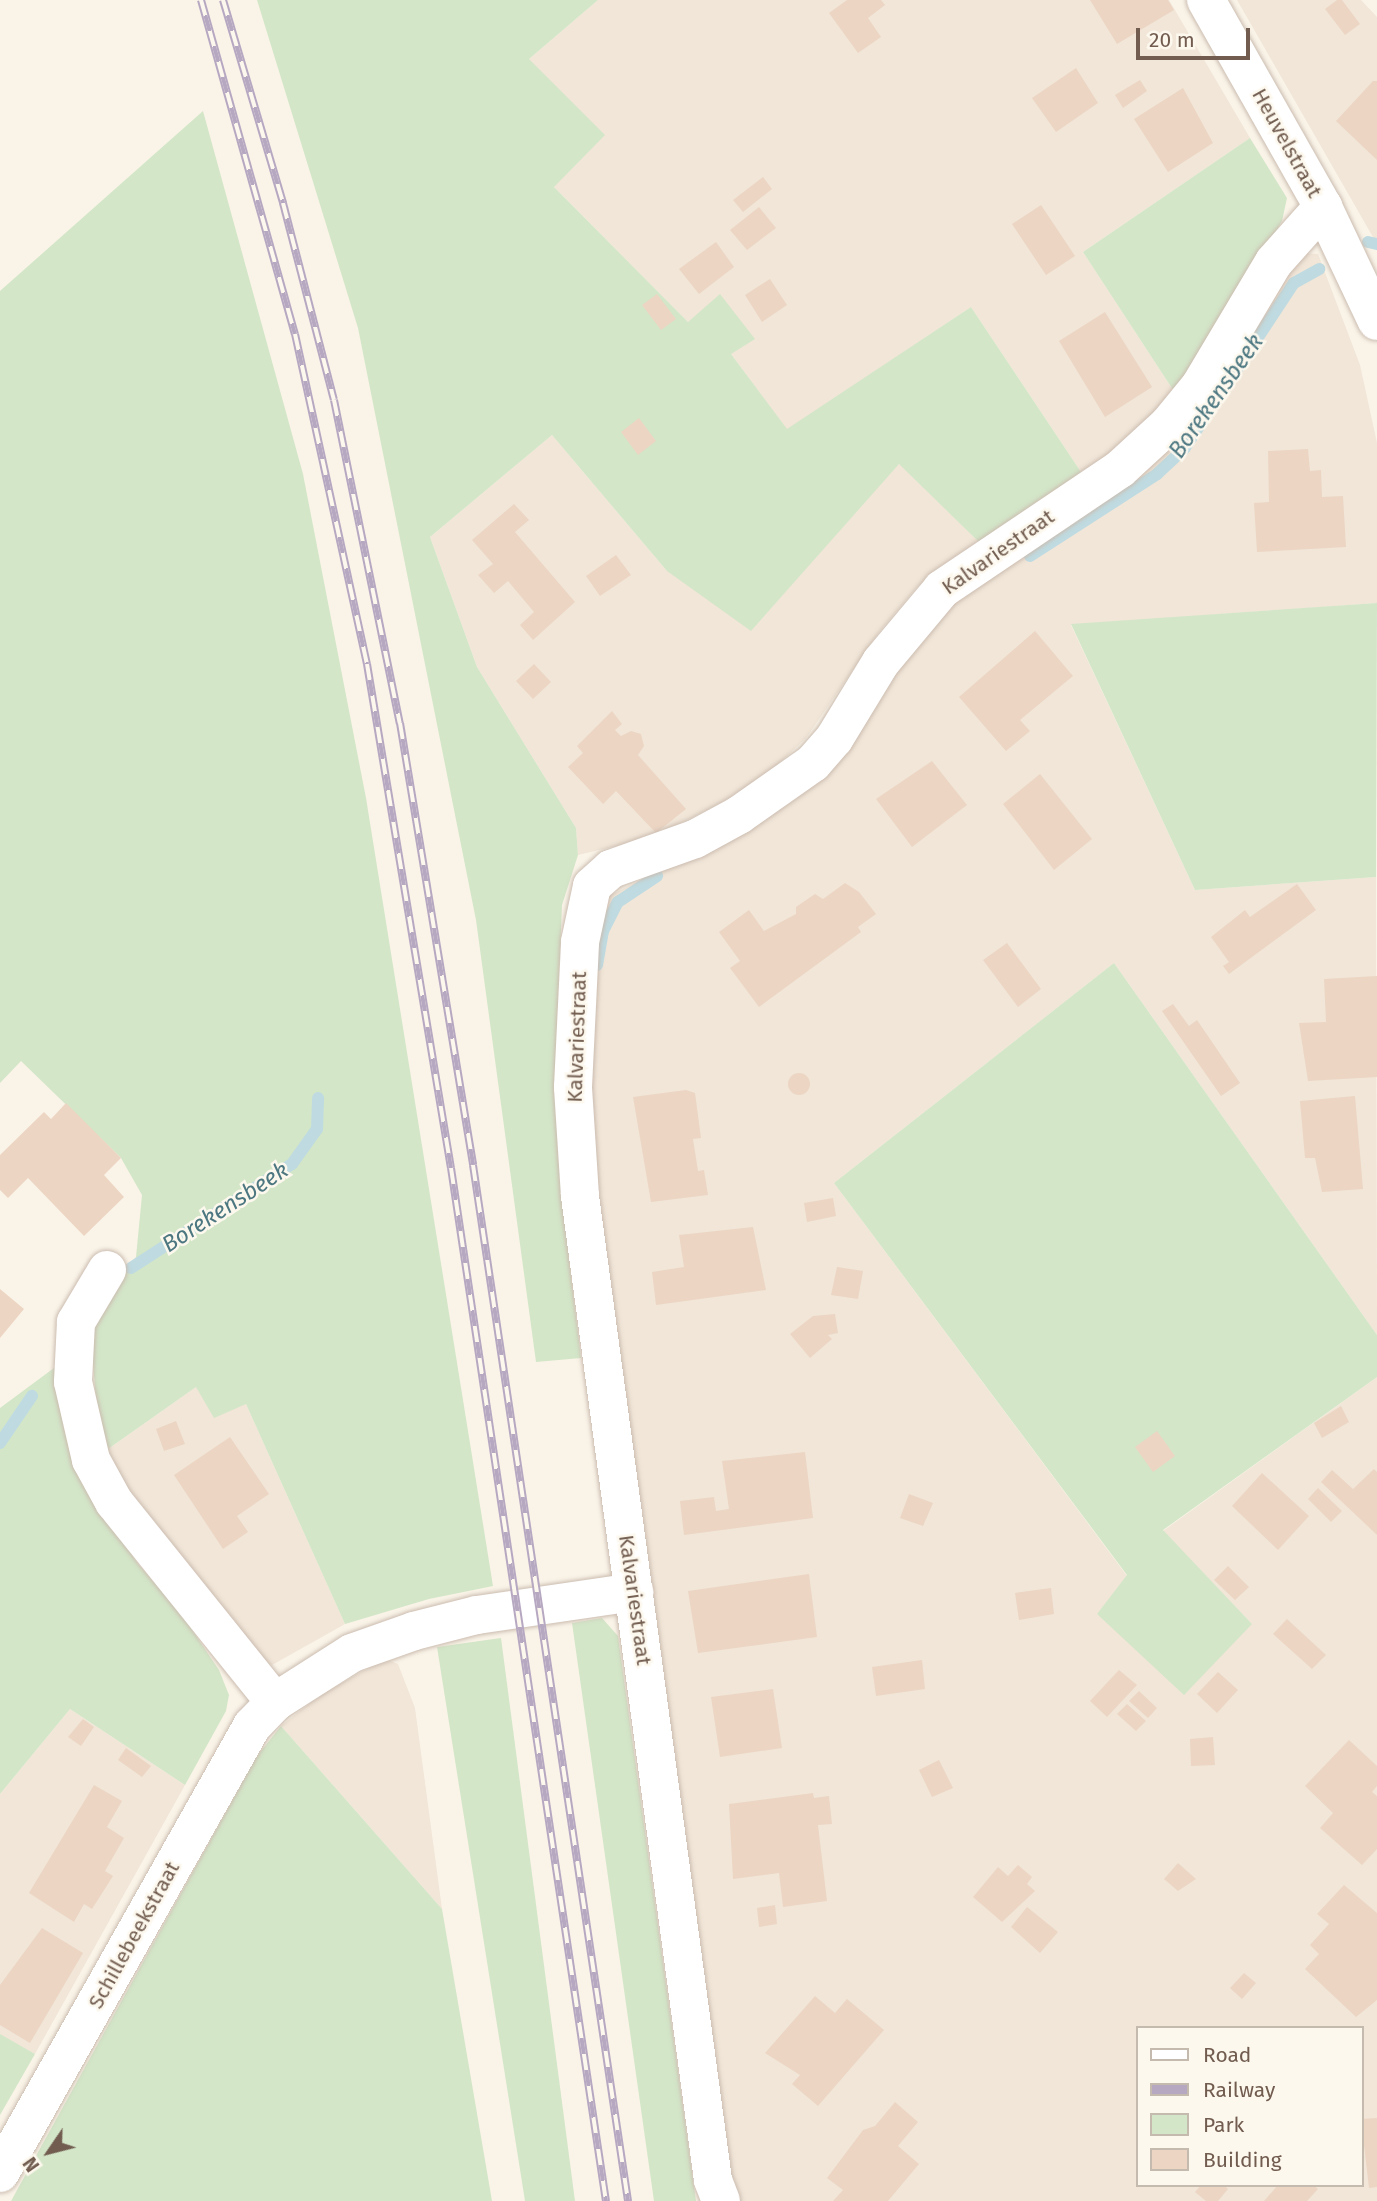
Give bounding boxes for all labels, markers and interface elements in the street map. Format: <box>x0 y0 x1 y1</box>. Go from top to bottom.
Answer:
scale bar <box>1139 14 1253 58</box>
text: 20 m <box>1149 27 1195 53</box>
street label: Heuvelstraat <box>1247 84 1327 202</box>
water label: Borekensbeek <box>1163 329 1269 463</box>
street label: Kalvariestraat <box>937 504 1059 600</box>
street label: Kalvariestraat <box>562 971 592 1103</box>
water label: Borekensbeek <box>157 1156 293 1258</box>
street label: Kalvariestraat <box>613 1533 657 1667</box>
street label: Schillebeekstraat <box>83 1857 185 2013</box>
legend <box>1136 2026 1363 2187</box>
text: Road <box>1203 2042 1251 2068</box>
text: Railway <box>1203 2077 1275 2103</box>
text: Park <box>1203 2112 1244 2138</box>
north arrow <box>14 2117 84 2187</box>
text: Building <box>1203 2147 1282 2173</box>
text: N <box>18 2153 44 2176</box>

